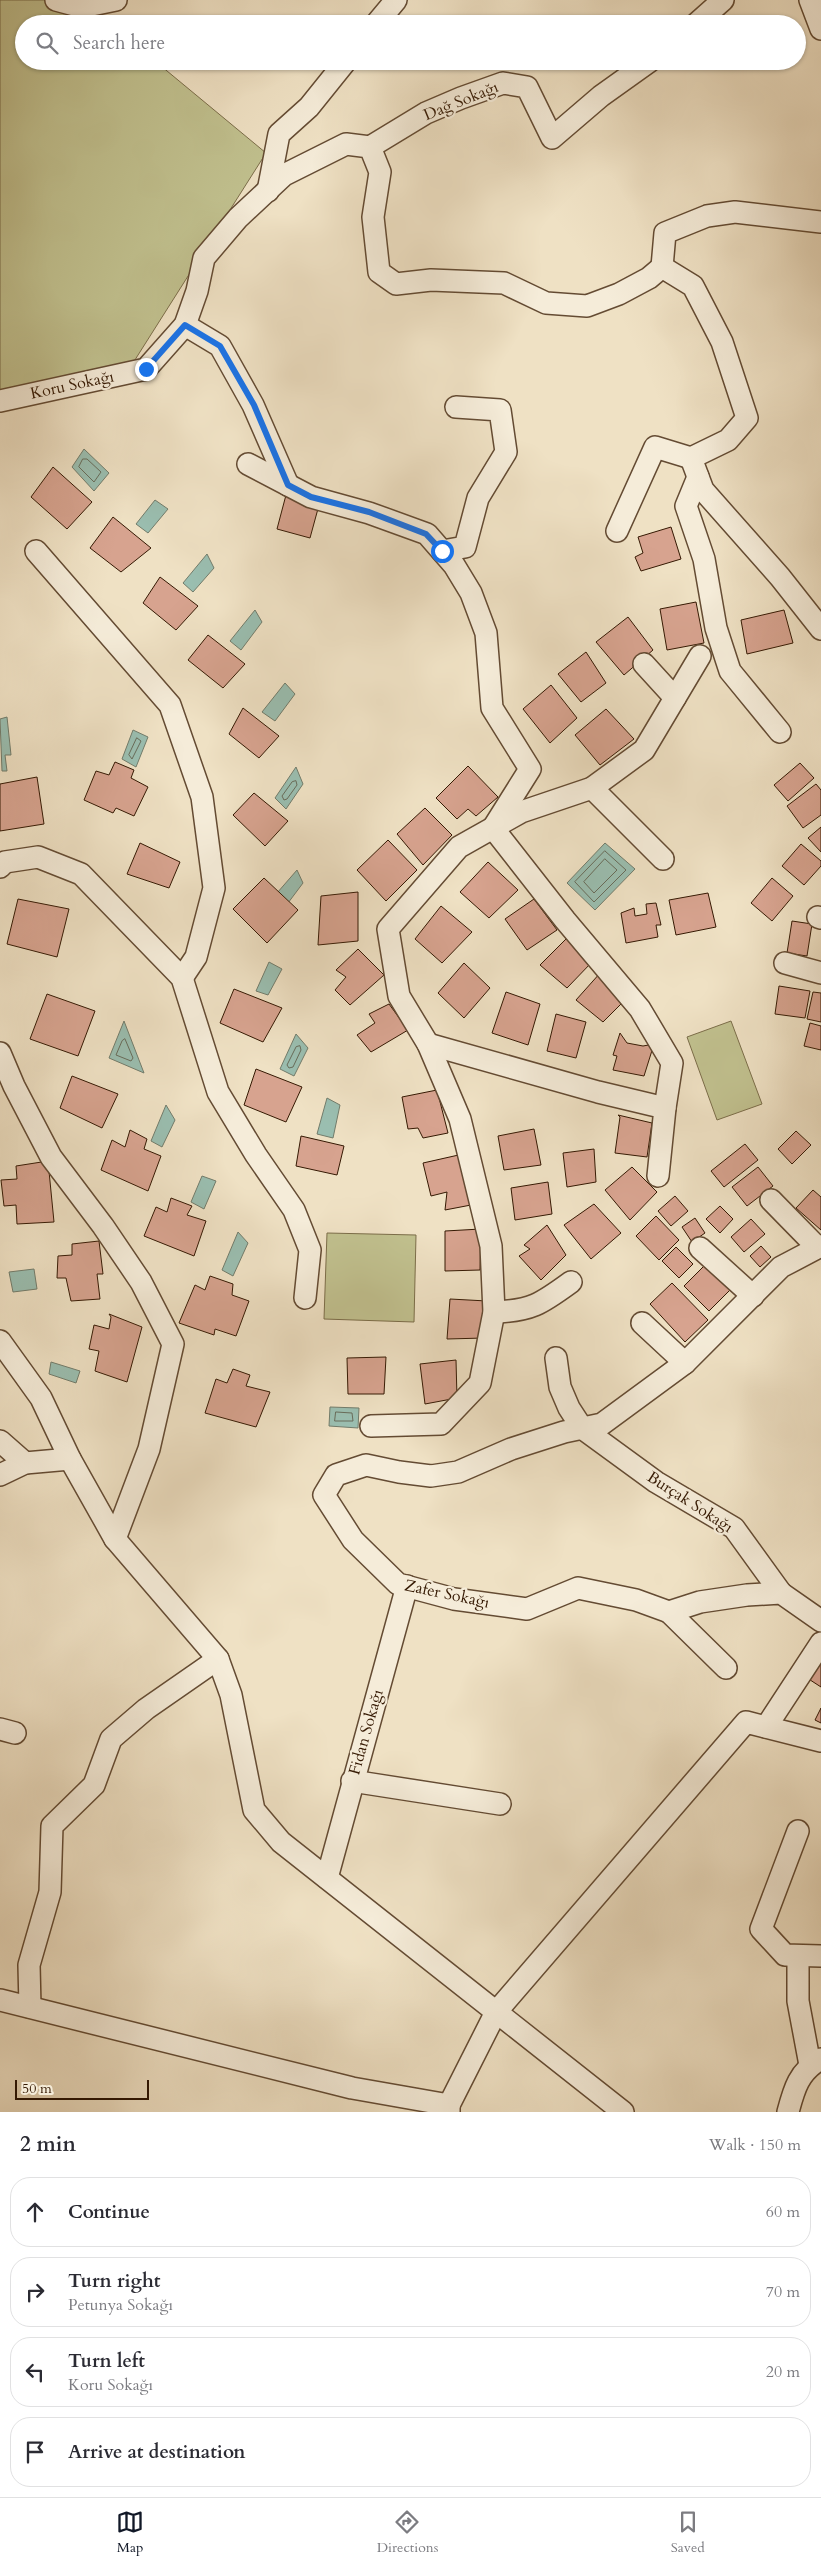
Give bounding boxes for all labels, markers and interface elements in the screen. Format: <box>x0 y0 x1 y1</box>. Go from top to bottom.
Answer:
search box <box>15 15 806 70</box>
icon: search <box>33 29 61 57</box>
text: Search here <box>73 30 165 56</box>
street label: Dağ Sokağı <box>420 76 502 126</box>
route end <box>135 358 158 381</box>
street label: Koru Sokağı <box>28 365 116 405</box>
route start <box>431 540 454 563</box>
street label: Burçak Sokağı <box>643 1466 738 1538</box>
street label: Zafer Sokağı <box>403 1574 492 1614</box>
street label: Fidan Sokağı <box>343 1686 389 1777</box>
scale bar <box>15 2077 149 2100</box>
text: 50 m <box>22 2079 52 2098</box>
text: 2 min <box>20 2130 76 2159</box>
text: Walk · 150 m <box>709 2134 801 2156</box>
icon: ahead <box>21 2198 49 2226</box>
text: Continue <box>68 2199 150 2225</box>
text: 60 m <box>766 2201 800 2223</box>
text: Turn right <box>68 2268 160 2294</box>
icon: right <box>21 2278 49 2306</box>
text: 70 m <box>766 2281 800 2303</box>
text: Petunya Sokağı <box>68 2294 173 2316</box>
text: Turn left <box>68 2348 145 2374</box>
icon: left <box>21 2358 49 2386</box>
text: 20 m <box>766 2361 800 2383</box>
text: Koru Sokağı <box>68 2374 153 2396</box>
icon: arrive <box>21 2438 49 2466</box>
text: Arrive at destination <box>68 2439 245 2465</box>
tab: Map <box>116 2508 144 2557</box>
tab: Directions <box>377 2508 438 2557</box>
tab: Saved <box>671 2508 705 2557</box>

